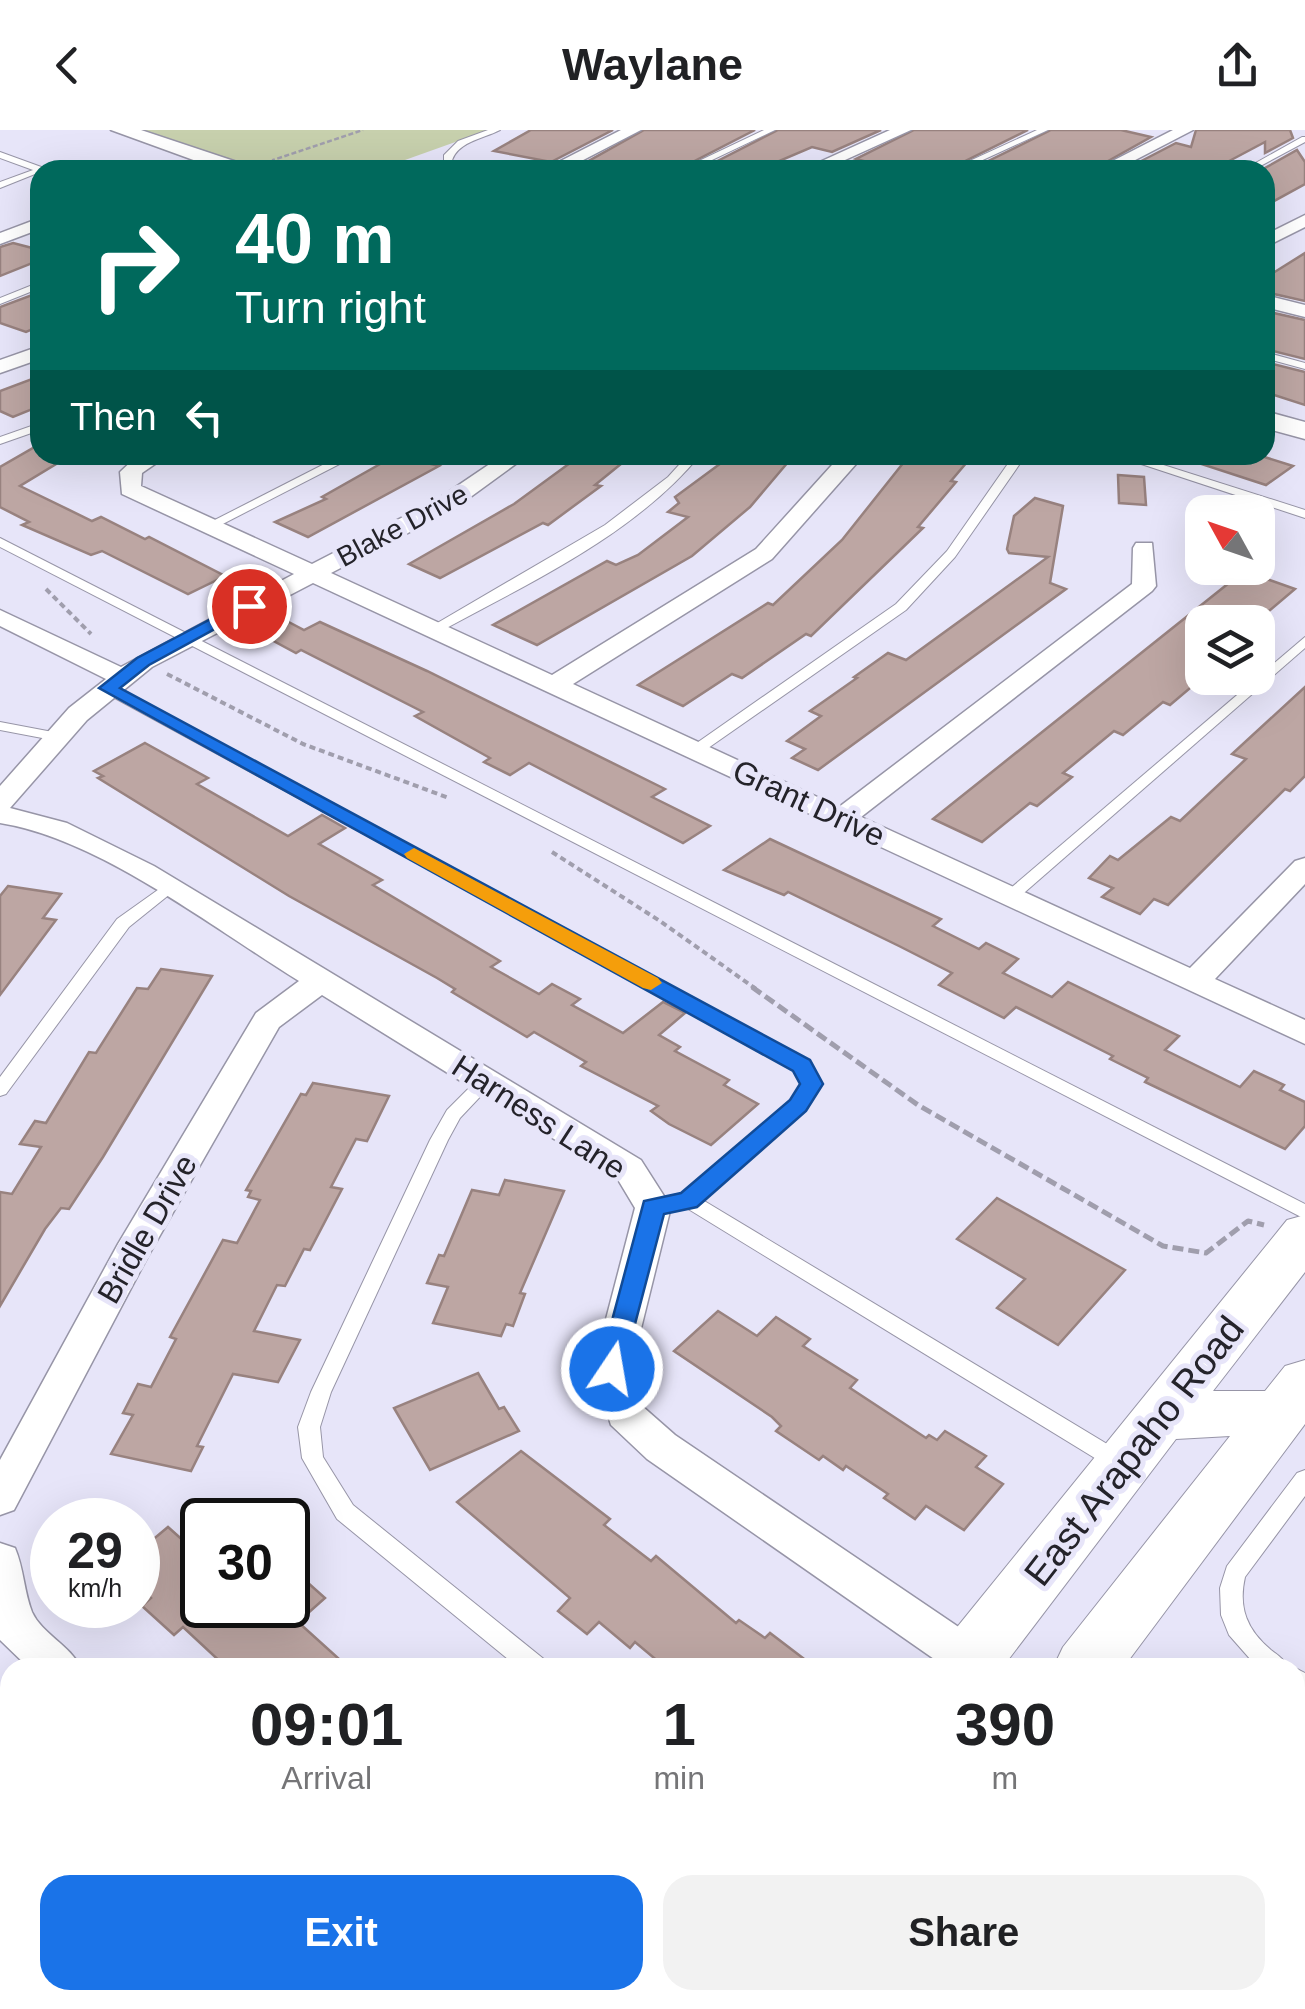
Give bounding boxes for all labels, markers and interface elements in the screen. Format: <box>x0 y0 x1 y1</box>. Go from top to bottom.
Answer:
icon: back <box>40 38 95 93</box>
icon: share <box>1210 38 1265 93</box>
text: Waylane <box>562 39 743 90</box>
icon: right <box>70 200 200 330</box>
text: 40 m <box>235 200 395 278</box>
text: Turn right <box>235 282 426 333</box>
icon: left <box>177 390 232 445</box>
text: Then <box>70 396 157 438</box>
street label: Blake Drive <box>332 478 473 573</box>
north arrow <box>1185 495 1275 585</box>
map controls <box>1185 495 1275 695</box>
pin <box>207 564 292 649</box>
icon: arrive <box>222 579 277 634</box>
button: layers <box>1185 605 1275 695</box>
street label: Grant Drive <box>727 752 891 854</box>
street label: Harness Lane <box>446 1048 632 1186</box>
street label: Bridle Drive <box>90 1148 204 1310</box>
street label: East Arapaho Road <box>1016 1308 1252 1594</box>
position arrow <box>560 1317 664 1421</box>
speed limit sign: 30 <box>180 1498 310 1628</box>
text: 29 <box>67 1523 123 1579</box>
text: km/h <box>68 1574 122 1602</box>
text: 09:01 <box>250 1691 403 1758</box>
text: 1 <box>662 1691 696 1758</box>
text: 390 <box>955 1691 1055 1758</box>
text: Arrival <box>281 1760 372 1796</box>
text: min <box>653 1760 705 1796</box>
text: m <box>992 1760 1018 1796</box>
button: Exit <box>40 1875 643 1990</box>
button: Share <box>663 1875 1265 1990</box>

